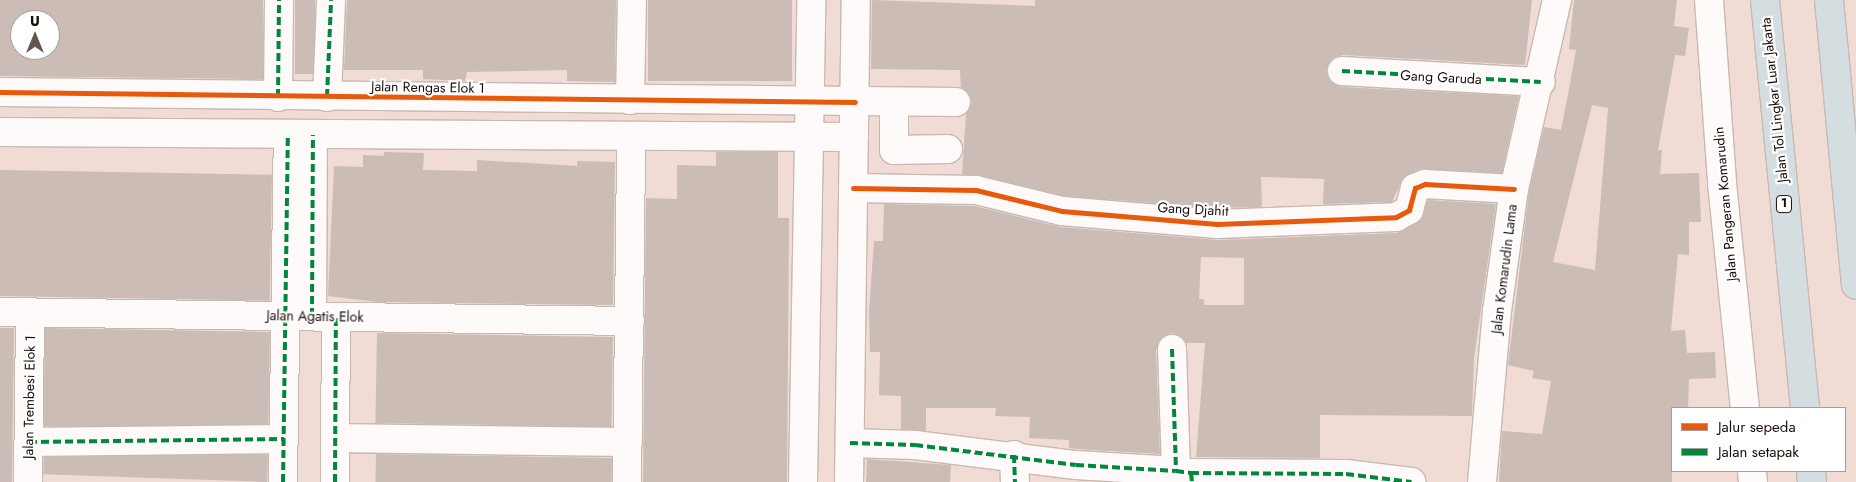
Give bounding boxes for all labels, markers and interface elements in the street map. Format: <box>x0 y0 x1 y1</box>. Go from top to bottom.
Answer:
north arrow <box>10 10 60 60</box>
text: U <box>30 11 40 31</box>
street label: Jalan Tol Lingkar Luar Jakarta <box>1757 17 1791 183</box>
street label: Gang Garuda <box>1400 66 1482 88</box>
street label: Jalan Rengas Elok 1 <box>371 78 485 96</box>
street label: Jalan Pangeran Komarudin <box>1710 126 1740 282</box>
road number: 1 <box>1775 194 1793 213</box>
street label: Gang Djahit <box>1157 199 1229 219</box>
street label: Jalan Komarudin Lama <box>1488 203 1520 335</box>
street label: Jalan Agatis Elok <box>266 307 364 325</box>
street label: Jalan Trembesi Elok 1 <box>20 335 38 459</box>
legend <box>1671 407 1846 472</box>
text: Jalur sepeda <box>1718 416 1796 438</box>
text: Jalan setapak <box>1718 441 1799 463</box>

